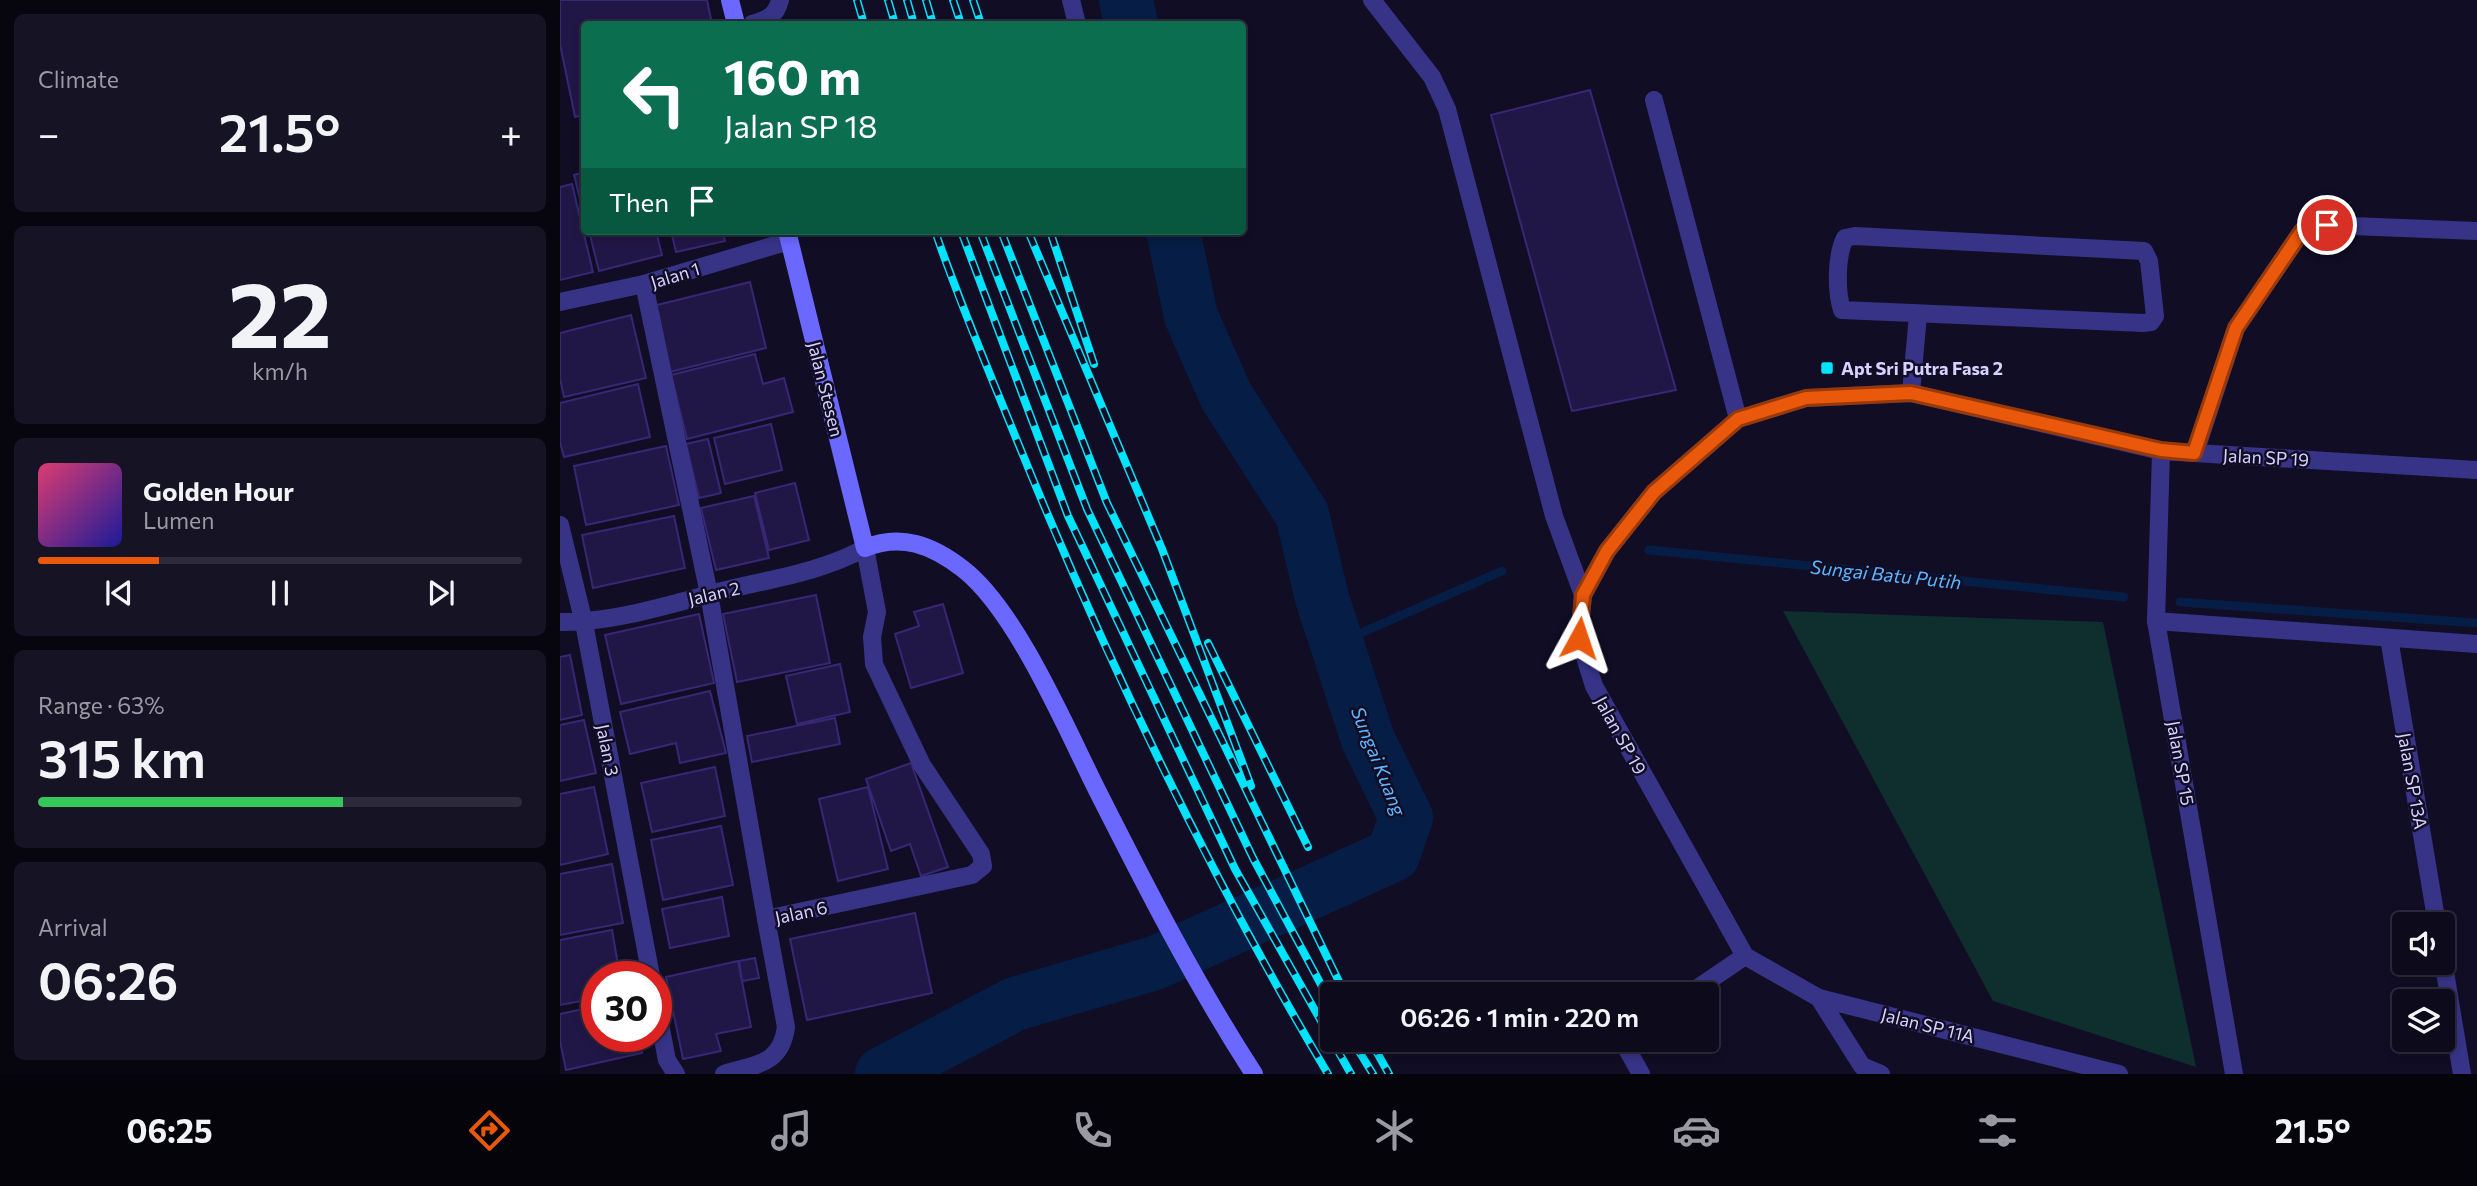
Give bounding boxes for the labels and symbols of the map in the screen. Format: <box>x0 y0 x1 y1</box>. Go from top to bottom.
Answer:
pin <box>2297 195 2357 255</box>
street label: Jalan 1 <box>648 257 702 293</box>
street label: Jalan Stesen <box>804 339 848 439</box>
place label: Apt Sri Putra Fasa 2 <box>1841 357 2003 379</box>
marker: Apt Sri Putra Fasa 2 <box>1819 360 1835 376</box>
street label: Jalan SP 19 <box>2222 444 2310 470</box>
water label: Sungai Batu Putih <box>1809 555 1963 593</box>
street label: Jalan 2 <box>686 576 742 610</box>
position arrow <box>1542 601 1616 675</box>
street label: Jalan SP 19 <box>1590 692 1652 778</box>
water label: Sungai Kuang <box>1347 703 1412 819</box>
street label: Jalan SP 15 <box>2163 719 2199 807</box>
street label: Jalan 3 <box>592 722 624 778</box>
street label: Jalan SP 13A <box>2394 731 2432 831</box>
street label: Jalan 6 <box>773 896 829 928</box>
speed limit sign: 30 <box>581 961 672 1052</box>
street label: Jalan SP 11A <box>1879 1003 1977 1047</box>

